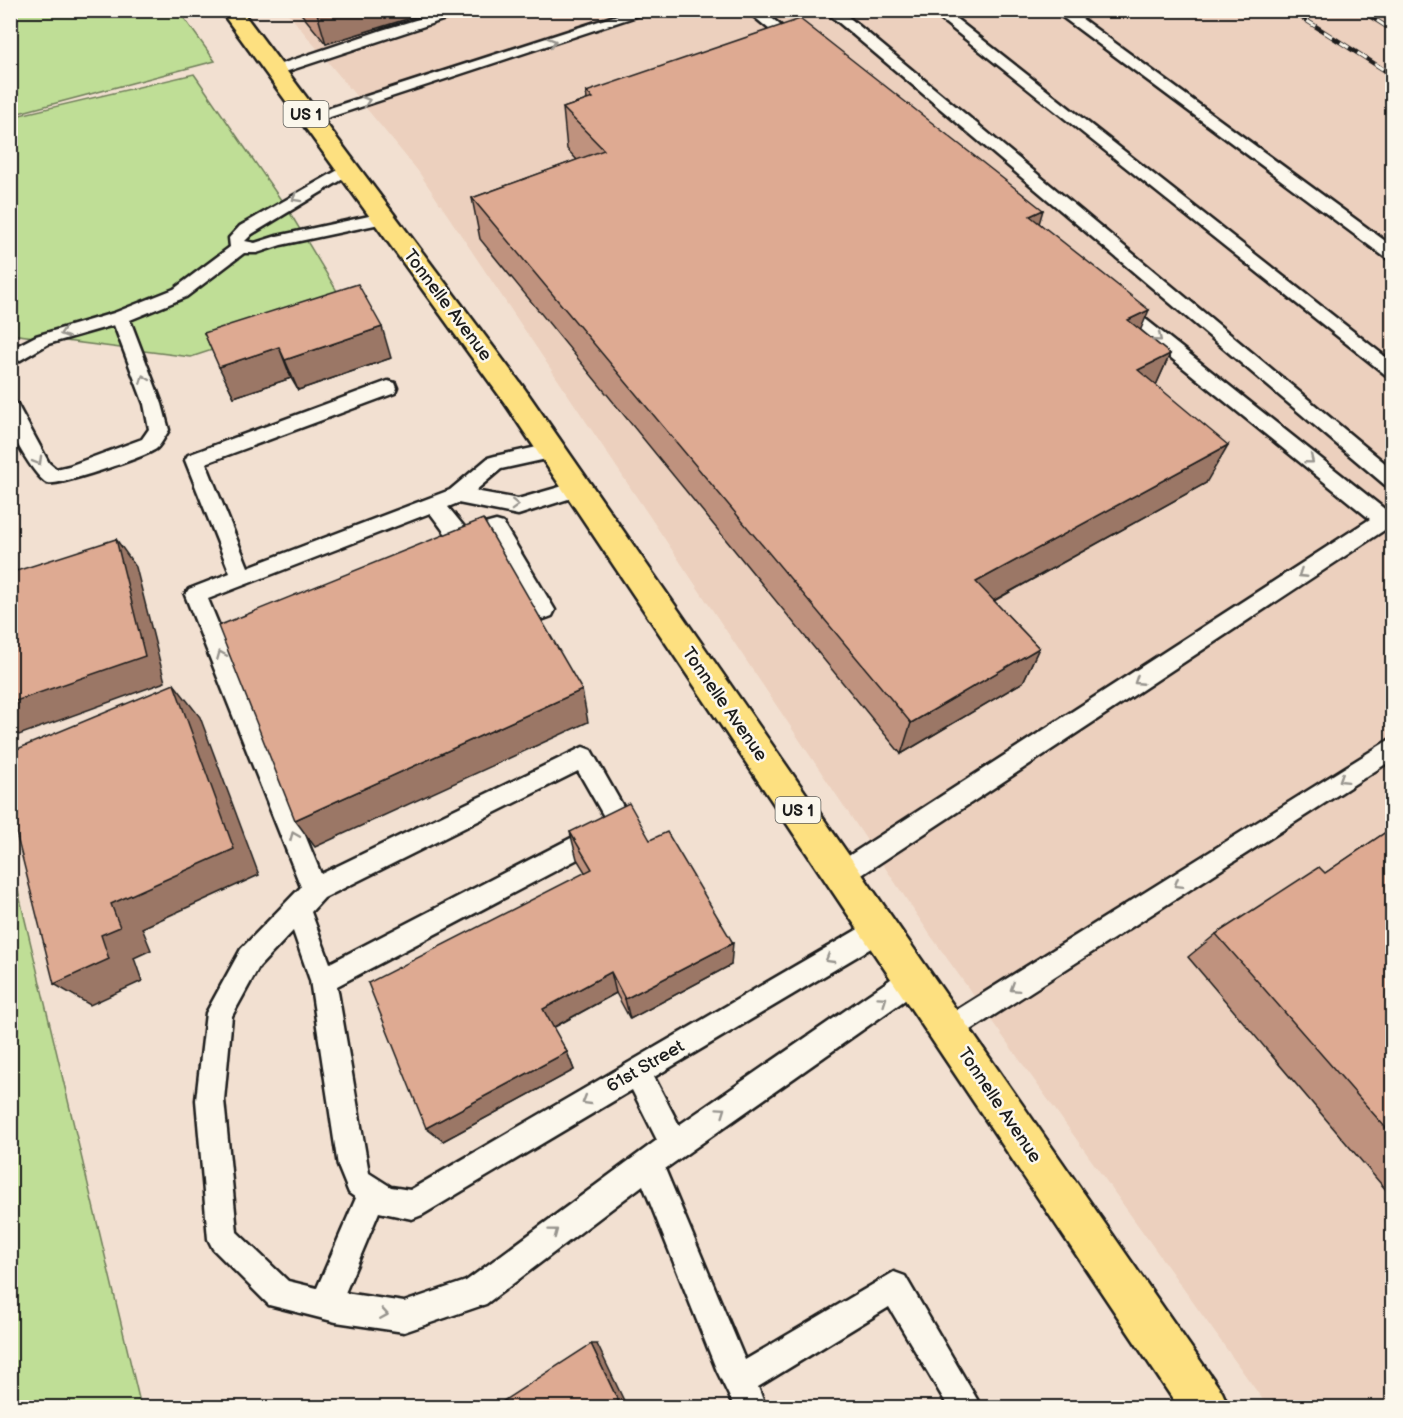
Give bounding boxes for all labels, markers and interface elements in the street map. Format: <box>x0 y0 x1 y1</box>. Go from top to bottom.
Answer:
one-way arrow <box>546 36 557 49</box>
one-way arrow <box>360 96 371 109</box>
road number: US 1 <box>284 101 328 127</box>
one-way arrow <box>292 191 302 202</box>
street label: Tonnelle Avenue <box>399 245 496 365</box>
one-way arrow <box>59 326 70 339</box>
one-way arrow <box>1151 330 1162 341</box>
one-way arrow <box>139 374 151 385</box>
one-way arrow <box>1303 453 1314 464</box>
one-way arrow <box>31 455 42 465</box>
one-way arrow <box>510 498 519 511</box>
one-way arrow <box>1297 567 1308 578</box>
street label: Tonnelle Avenue <box>678 643 772 765</box>
one-way arrow <box>216 650 228 661</box>
one-way arrow <box>1134 674 1145 685</box>
one-way arrow <box>1339 772 1349 784</box>
road number: US 1 <box>776 797 820 823</box>
one-way arrow <box>289 831 301 842</box>
one-way arrow <box>1174 876 1185 887</box>
one-way arrow <box>825 952 835 963</box>
one-way arrow <box>1010 981 1020 993</box>
one-way arrow <box>876 996 887 1007</box>
street label: 61st Street <box>603 1036 688 1097</box>
street label: Tonnelle Avenue <box>953 1044 1046 1167</box>
one-way arrow <box>582 1094 593 1105</box>
one-way arrow <box>716 1107 727 1118</box>
one-way arrow <box>548 1229 559 1240</box>
one-way arrow <box>379 1307 389 1320</box>

